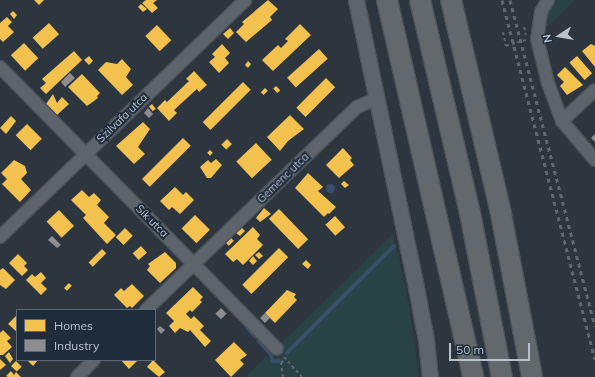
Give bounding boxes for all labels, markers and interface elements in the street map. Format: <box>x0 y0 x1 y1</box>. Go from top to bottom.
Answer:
north arrow <box>539 16 579 56</box>
text: N <box>540 33 555 44</box>
street label: Szilvafa utca <box>94 91 150 145</box>
street label: Gemenc utca <box>254 150 312 206</box>
street label: Sík utca <box>133 202 171 240</box>
legend <box>16 309 156 361</box>
text: Homes <box>54 318 93 333</box>
scale bar <box>451 335 532 361</box>
text: Industry <box>54 338 99 353</box>
text: 50 m <box>456 342 484 357</box>

